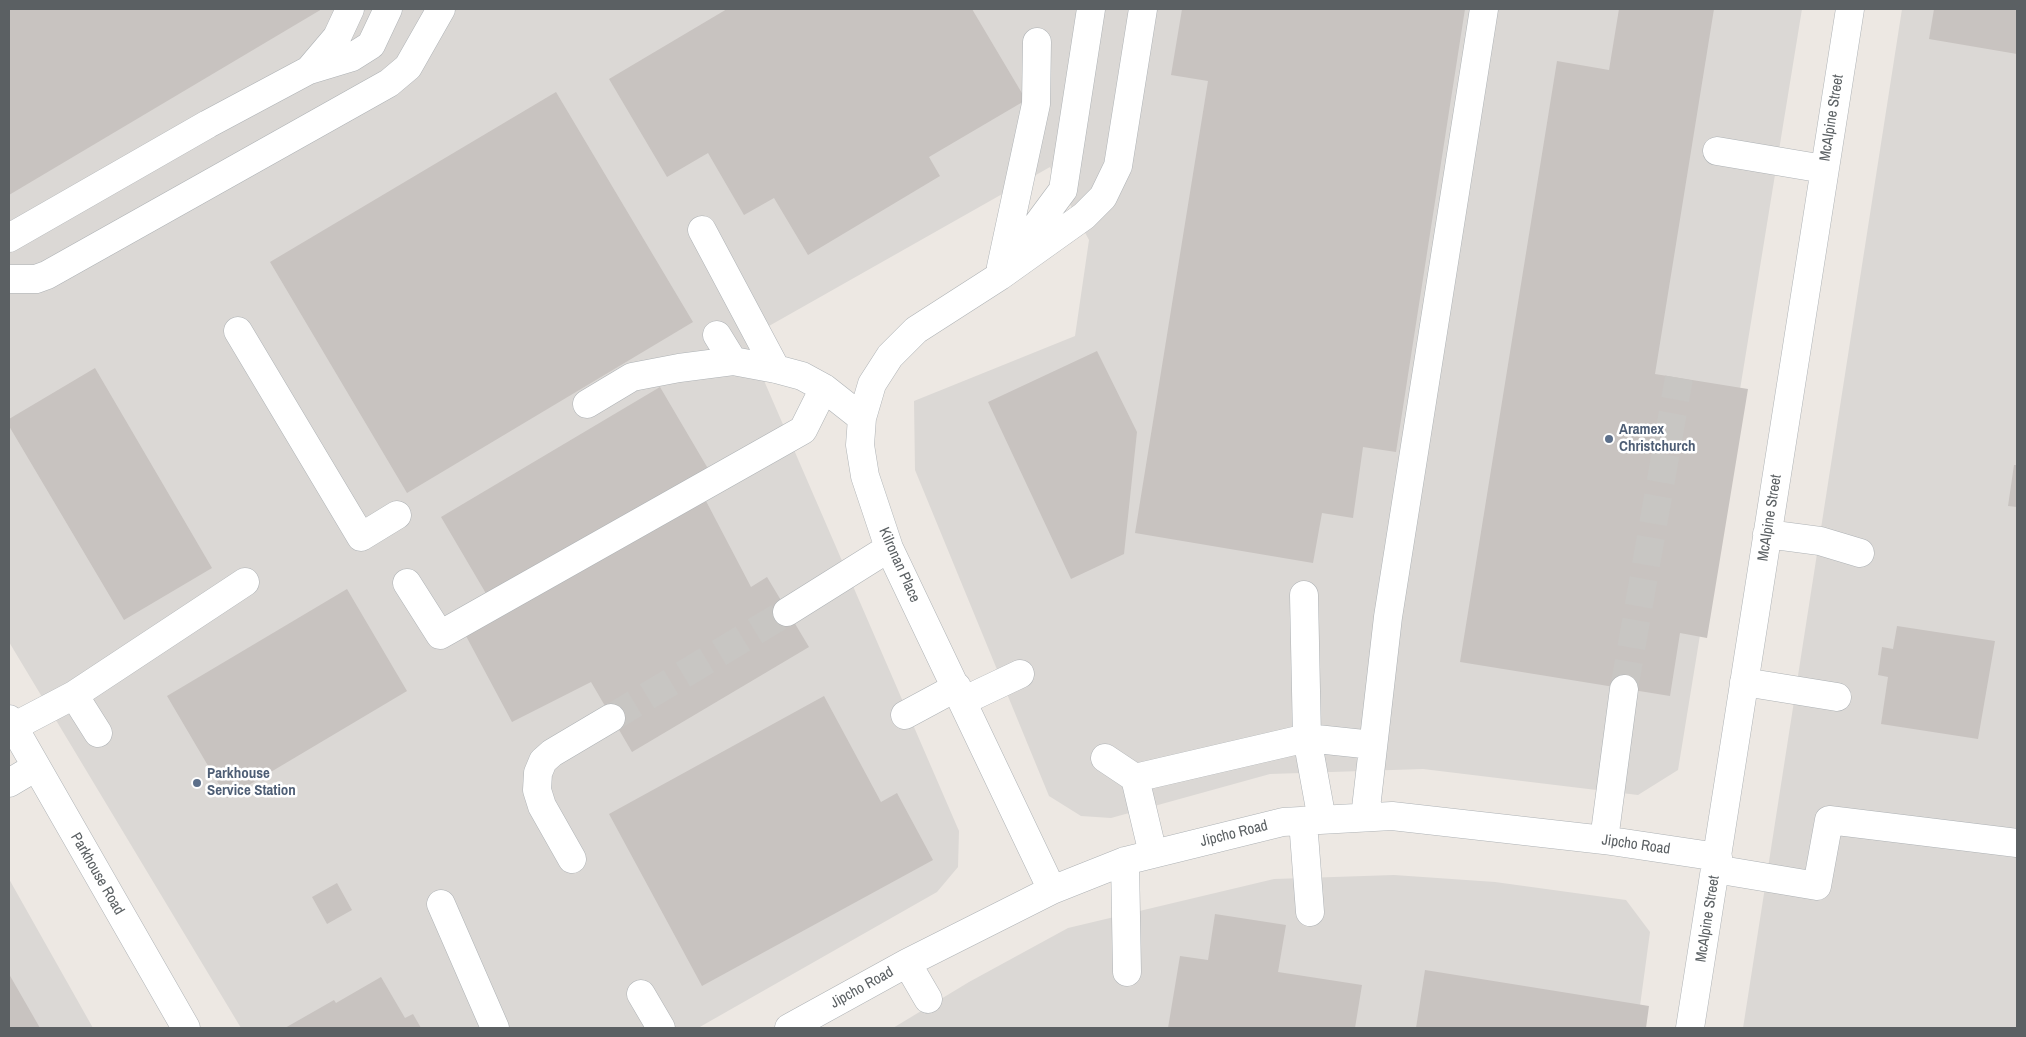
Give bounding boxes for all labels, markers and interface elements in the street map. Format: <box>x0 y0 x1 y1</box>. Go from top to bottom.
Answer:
street label: McAlpine Street <box>1816 73 1848 163</box>
place label: Aramex Christchurch <box>1619 421 1696 456</box>
marker: Aramex Christchurch <box>1603 433 1615 445</box>
street label: McAlpine Street <box>1754 473 1786 563</box>
street label: Kilronan Place <box>875 525 923 605</box>
place label: Parkhouse Service Station <box>207 765 296 800</box>
marker: Parkhouse Service Station <box>191 777 203 789</box>
street label: Jipcho Road <box>1198 817 1270 851</box>
street label: Parkhouse Road <box>66 830 128 918</box>
street label: Jipcho Road <box>1601 831 1671 859</box>
street label: McAlpine Street <box>1692 874 1724 964</box>
street label: Jipcho Road <box>827 963 897 1013</box>

